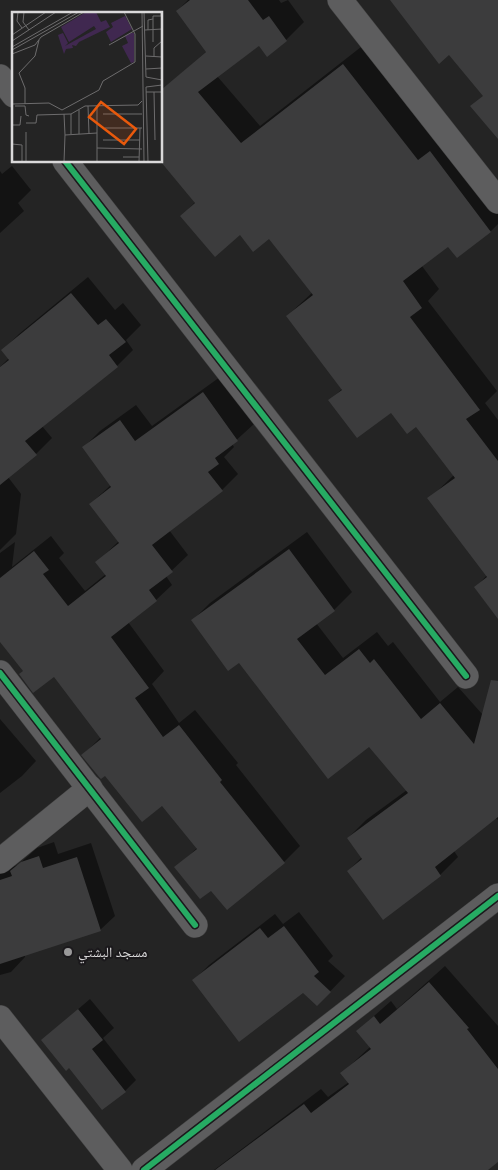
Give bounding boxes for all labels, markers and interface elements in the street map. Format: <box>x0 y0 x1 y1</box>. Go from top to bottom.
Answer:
inset map <box>12 12 162 162</box>
place label: مسجد البشتي <box>78 944 147 964</box>
marker: مسجد البشتي <box>62 946 74 958</box>

